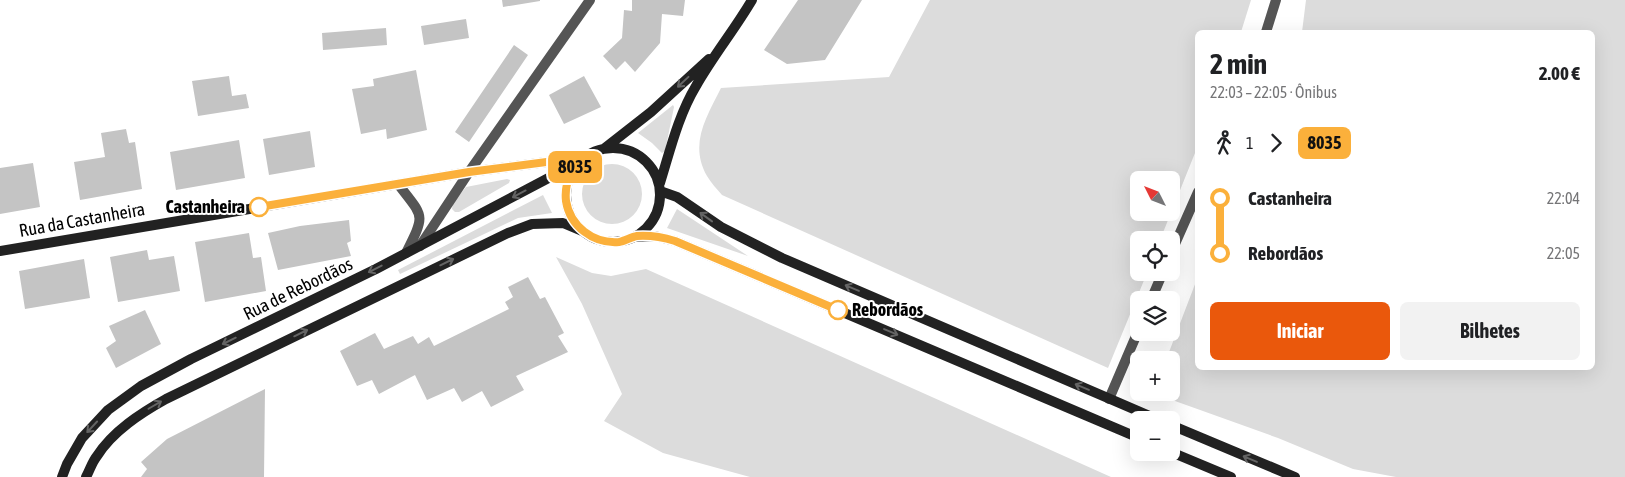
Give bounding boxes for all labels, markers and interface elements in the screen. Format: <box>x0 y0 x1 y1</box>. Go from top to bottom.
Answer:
text: 2 min <box>1210 48 1267 80</box>
text: 2.00 € <box>1539 62 1580 84</box>
one-way arrow <box>676 76 689 88</box>
text: 22:03 – 22:05 · Ônibus <box>1210 83 1337 101</box>
icon: walk <box>1210 129 1238 157</box>
icon: forward <box>1262 129 1290 157</box>
text: 8035 <box>1308 132 1341 153</box>
text: 1 <box>1246 134 1254 152</box>
line badge: 8035 <box>540 151 610 183</box>
text: 8035 <box>558 156 592 177</box>
north arrow <box>1130 171 1180 221</box>
map controls <box>1130 171 1180 461</box>
text: Castanheira <box>1248 187 1332 209</box>
one-way arrow <box>511 189 526 199</box>
text: 22:04 <box>1547 189 1580 207</box>
place label: Castanheira <box>166 196 245 217</box>
marker: Castanheira <box>249 197 269 217</box>
street label: Rua da Castanheira <box>17 198 146 241</box>
one-way arrow <box>700 212 714 222</box>
button: locate <box>1130 231 1180 281</box>
text: Rebordãos <box>1248 242 1323 264</box>
text: 22:05 <box>1547 244 1580 262</box>
street label: Rua de Rebordãos <box>240 253 356 324</box>
one-way arrow <box>439 257 454 267</box>
one-way arrow <box>368 265 383 274</box>
one-way arrow <box>845 283 860 293</box>
button: layers <box>1130 291 1180 341</box>
place label: Rebordãos <box>852 299 924 320</box>
marker: Rebordãos <box>828 300 848 320</box>
button: Iniciar <box>1210 302 1390 360</box>
button: Bilhetes <box>1400 302 1580 360</box>
one-way arrow <box>293 328 308 338</box>
one-way arrow <box>883 328 898 338</box>
one-way arrow <box>222 337 237 346</box>
button: + <box>1130 351 1180 401</box>
one-way arrow <box>1075 382 1090 392</box>
one-way arrow <box>147 400 161 410</box>
button: − <box>1130 411 1180 461</box>
one-way arrow <box>86 420 98 433</box>
one-way arrow <box>1243 453 1258 463</box>

